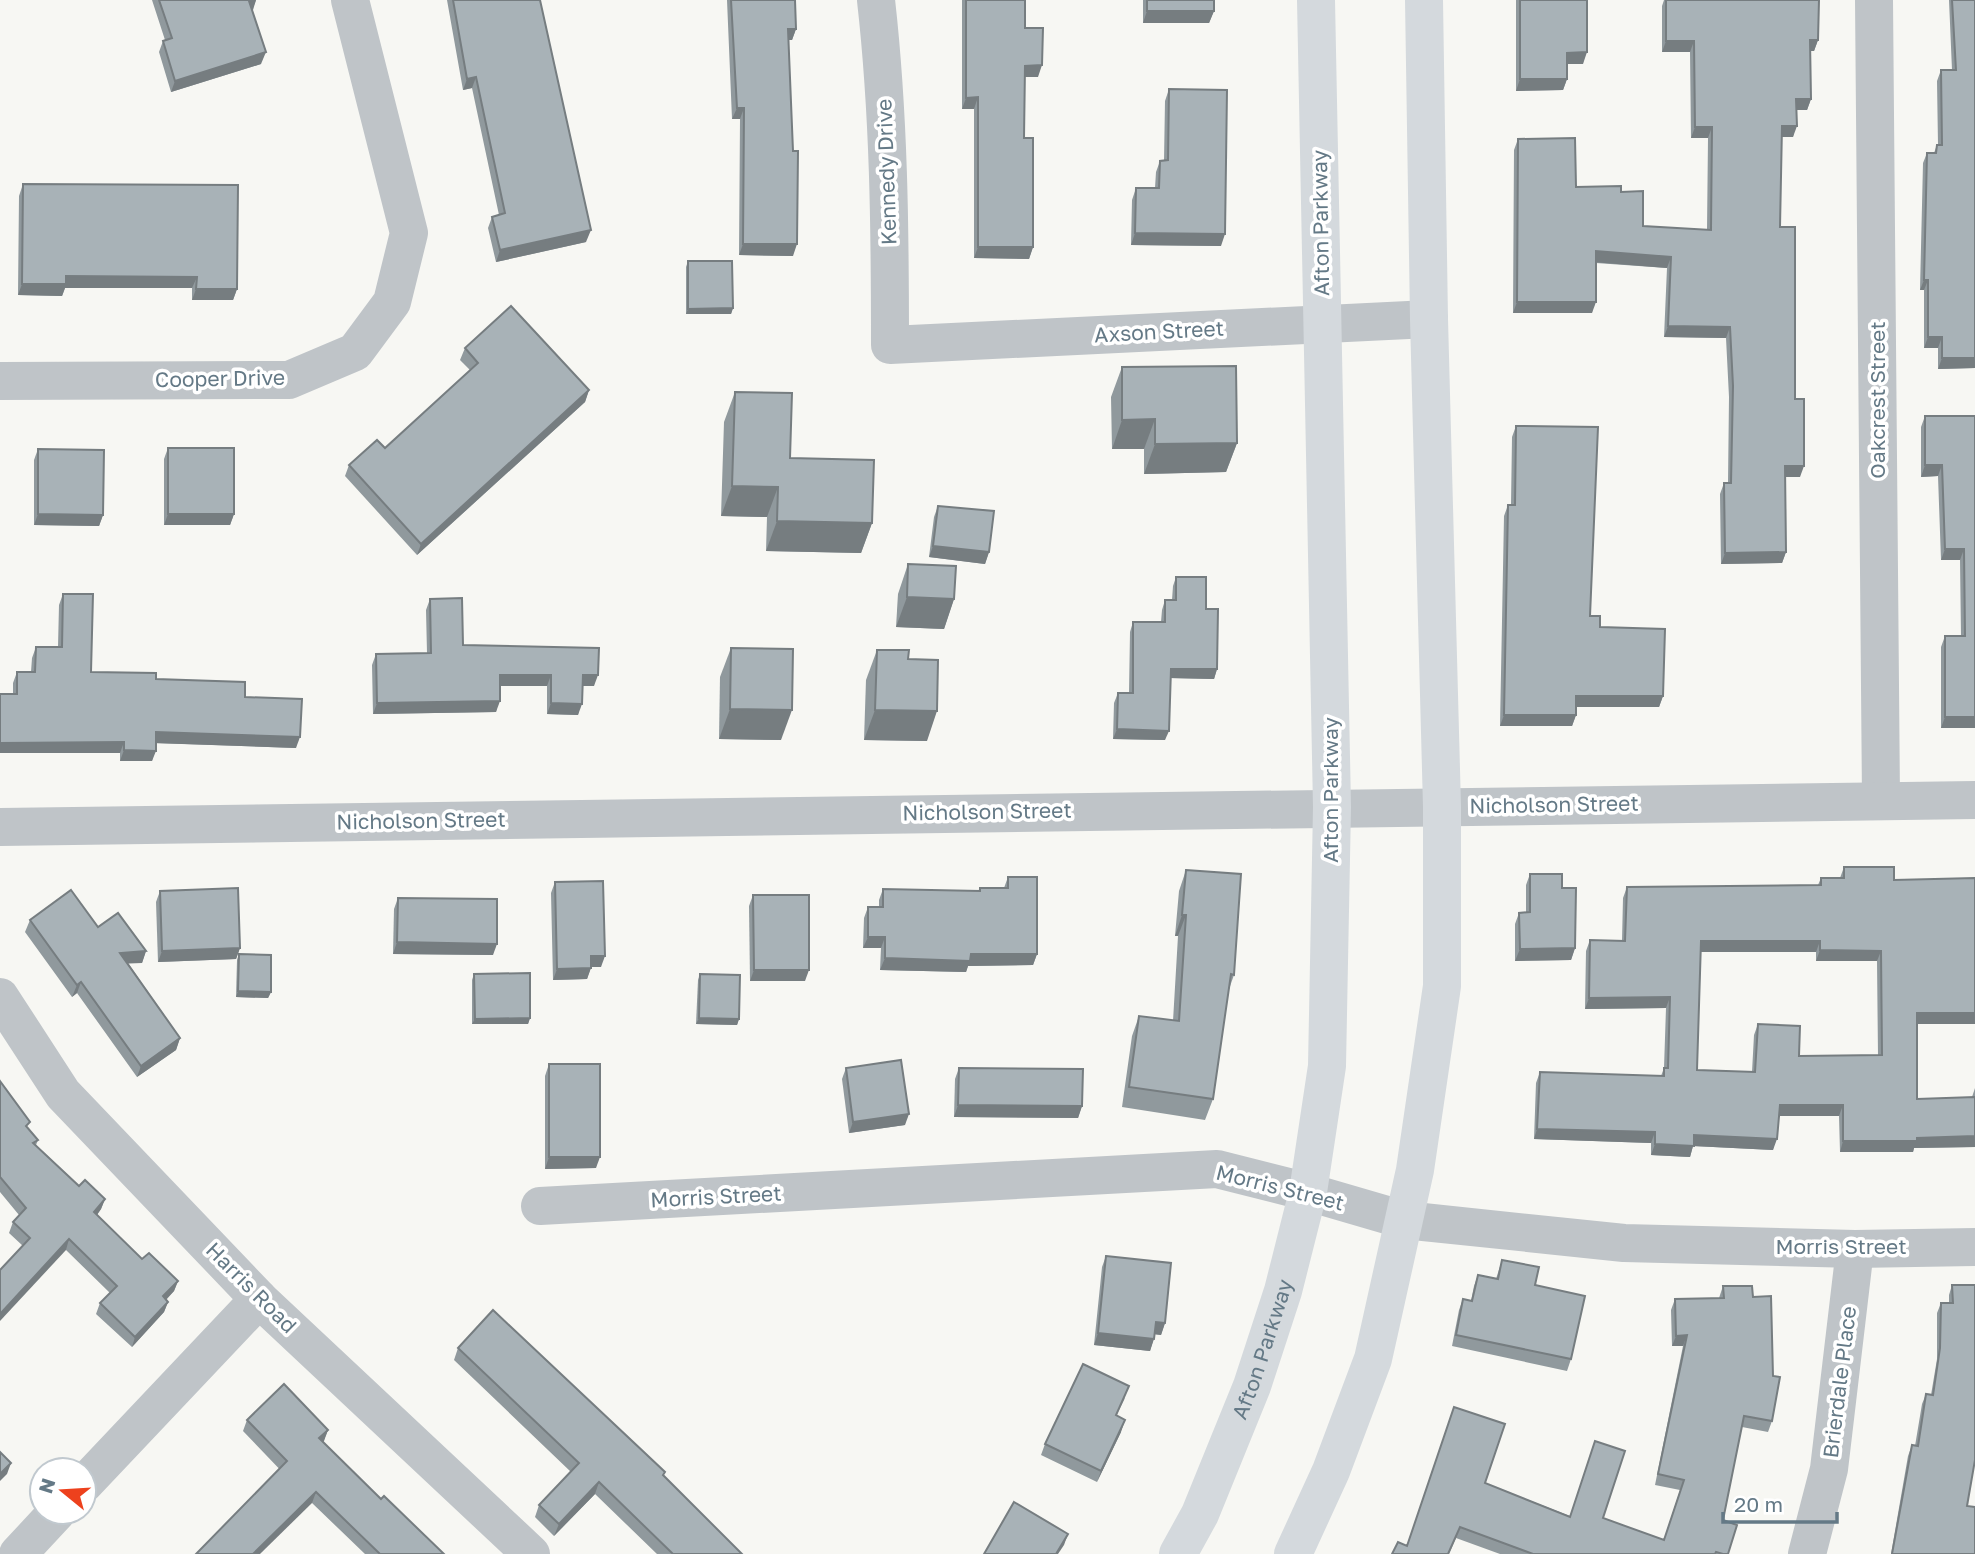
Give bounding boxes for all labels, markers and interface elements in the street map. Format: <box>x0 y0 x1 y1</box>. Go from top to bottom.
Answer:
street label: Kennedy Drive <box>870 99 902 246</box>
street label: Afton Parkway <box>1306 149 1334 296</box>
street label: Axson Street <box>1093 315 1225 347</box>
street label: Oakcrest Street <box>1864 321 1890 479</box>
street label: Cooper Drive <box>155 364 285 392</box>
street label: Afton Parkway <box>1317 717 1343 863</box>
street label: Nicholson Street <box>1469 790 1639 818</box>
street label: Nicholson Street <box>902 797 1072 825</box>
street label: Nicholson Street <box>336 806 506 834</box>
street label: Morris Street <box>1213 1159 1347 1216</box>
street label: Morris Street <box>650 1180 782 1212</box>
street label: Morris Street <box>1775 1233 1907 1259</box>
street label: Harris Road <box>201 1236 303 1338</box>
street label: Afton Parkway <box>1226 1276 1297 1423</box>
street label: Brierdale Place <box>1817 1304 1861 1459</box>
north arrow <box>28 1456 98 1526</box>
text: N <box>33 1475 60 1496</box>
scale bar <box>1723 1480 1837 1524</box>
text: 20 m <box>1734 1491 1783 1517</box>

